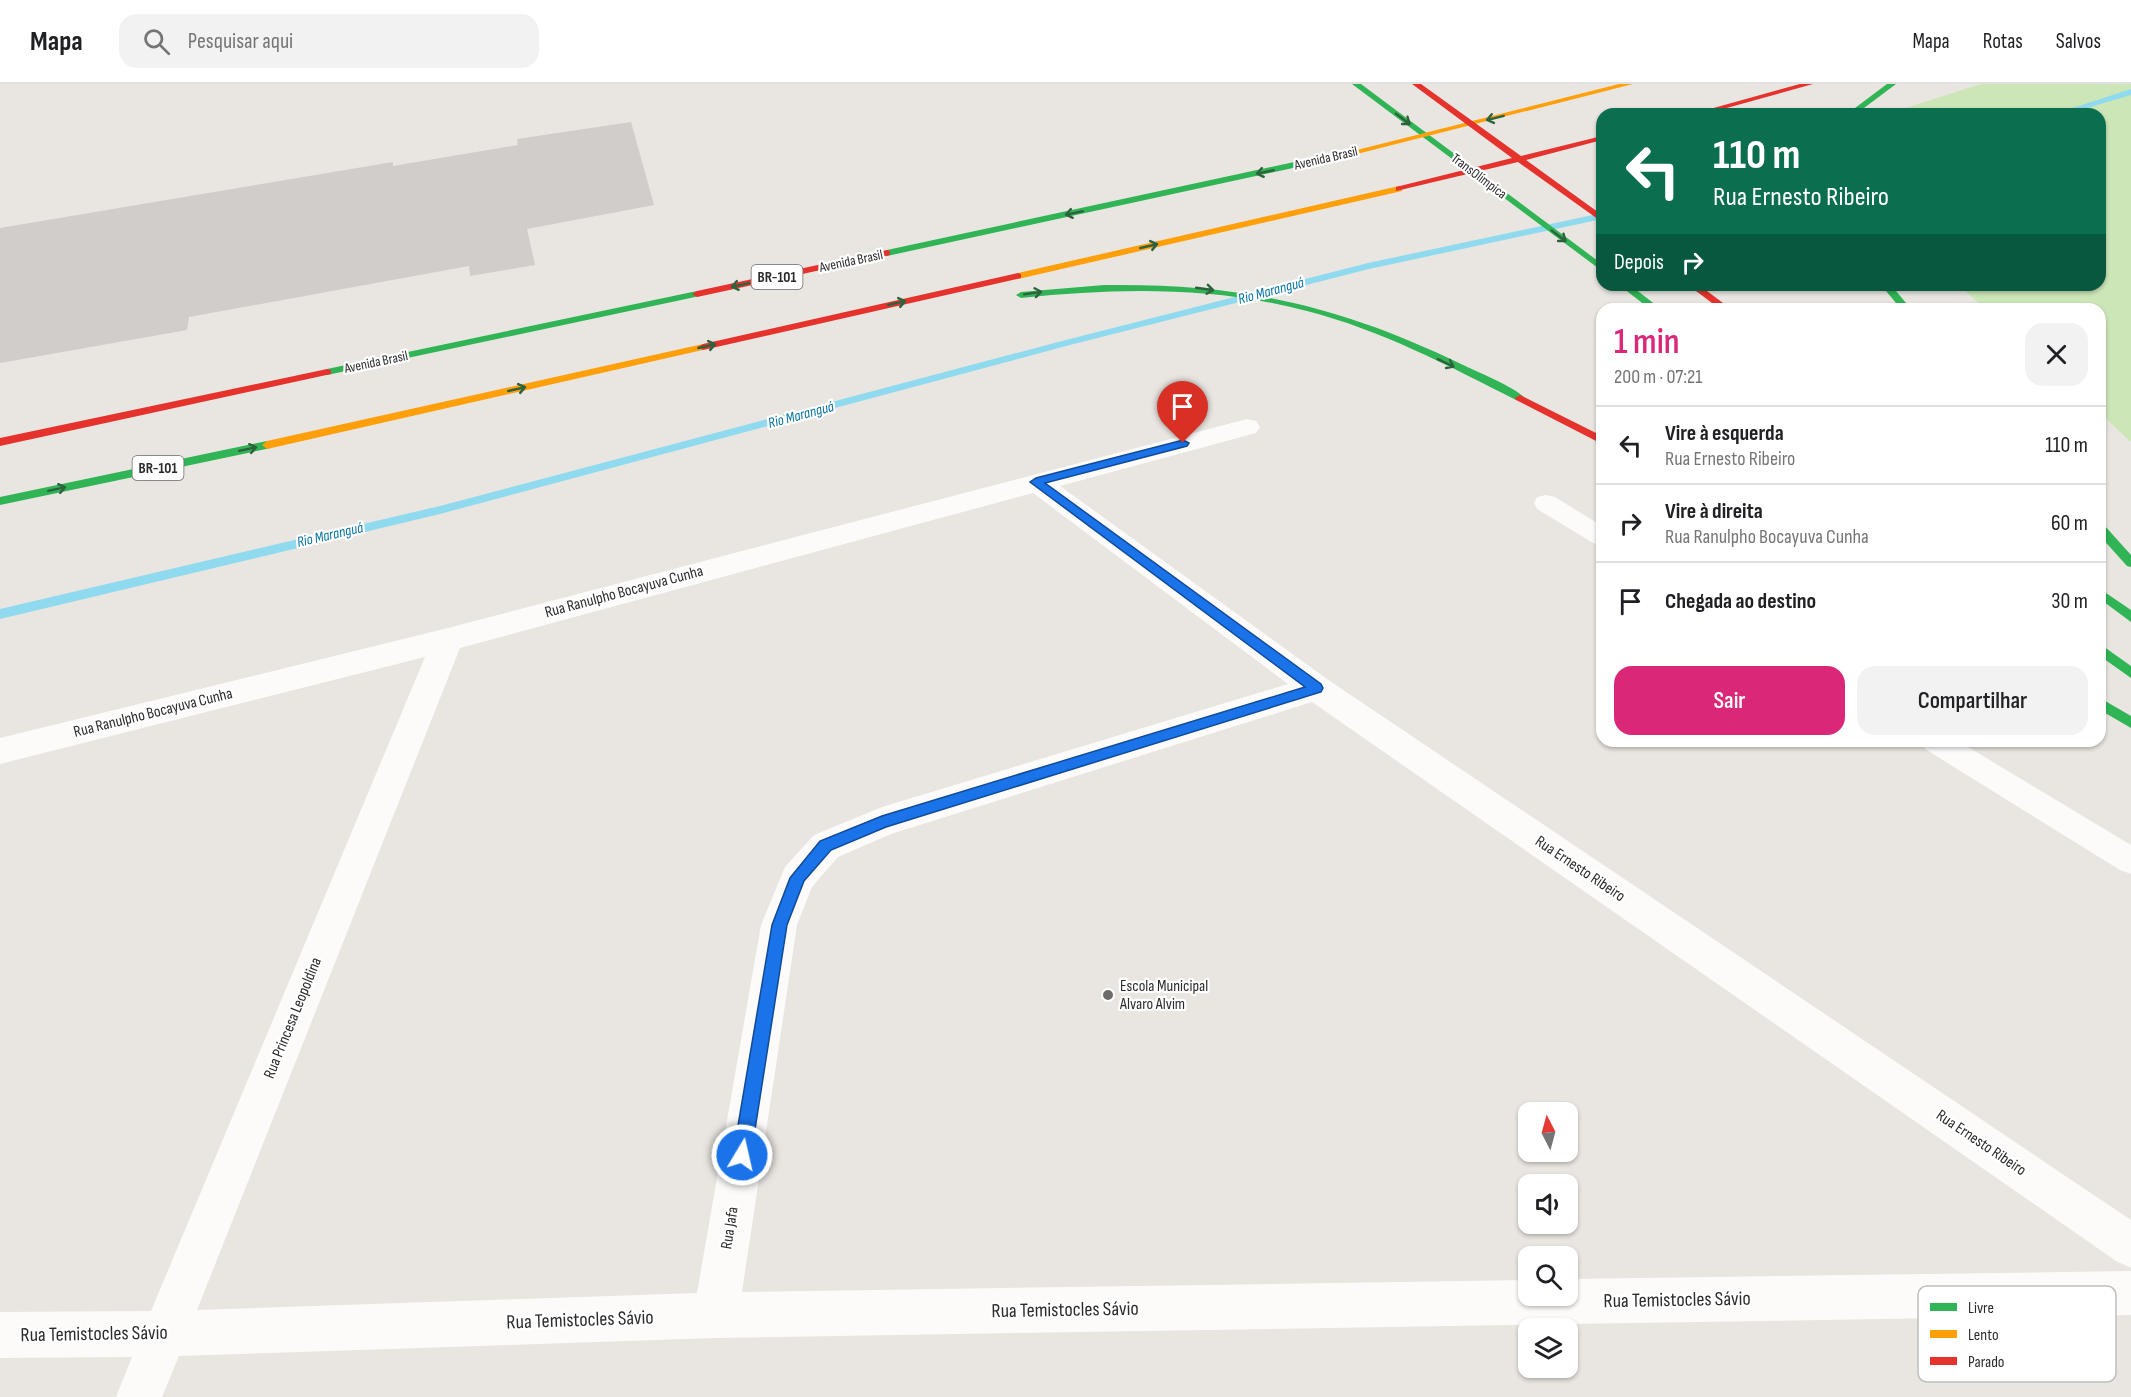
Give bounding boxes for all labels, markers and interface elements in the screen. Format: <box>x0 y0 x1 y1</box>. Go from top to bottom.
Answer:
search box <box>119 14 539 68</box>
text: Mapa <box>30 25 83 58</box>
icon: search <box>140 25 173 58</box>
text: Pesquisar aqui <box>188 28 293 55</box>
text: Mapa <box>1912 29 1950 54</box>
text: Rotas <box>1983 29 2023 54</box>
text: Salvos <box>2056 29 2101 54</box>
one-way arrow <box>1395 112 1411 125</box>
one-way arrow <box>1486 112 1505 124</box>
text: 110 m <box>1713 130 1800 181</box>
icon: left <box>1614 132 1692 210</box>
street label: Avenida Brasil <box>1292 142 1359 174</box>
street label: TransOlímpica <box>1448 150 1510 202</box>
one-way arrow <box>1255 166 1274 178</box>
text: Rua Ernesto Ribeiro <box>1713 181 1889 213</box>
one-way arrow <box>1065 208 1084 220</box>
one-way arrow <box>1551 229 1567 242</box>
one-way arrow <box>1139 239 1158 251</box>
street label: Avenida Brasil <box>817 246 884 276</box>
icon: right <box>1676 246 1709 279</box>
text: Depois <box>1614 249 1664 276</box>
road number: BR-101 <box>752 265 802 289</box>
water label: Rio Maranguá <box>1236 273 1306 309</box>
one-way arrow <box>730 279 749 291</box>
one-way arrow <box>1195 284 1214 295</box>
one-way arrow <box>1022 288 1042 299</box>
one-way arrow <box>887 297 906 308</box>
text: 1 min <box>1614 321 1679 364</box>
button: close <box>2025 323 2088 386</box>
one-way arrow <box>697 340 716 351</box>
street label: Avenida Brasil <box>342 347 409 377</box>
one-way arrow <box>1437 357 1455 369</box>
text: 200 m · 07:21 <box>1614 365 1702 389</box>
pin <box>1157 381 1208 443</box>
one-way arrow <box>507 383 526 395</box>
icon: arrive <box>1166 390 1199 423</box>
water label: Rio Maranguá <box>766 397 836 433</box>
text: Vire à esquerda <box>1665 420 1784 447</box>
icon: left <box>1614 429 1647 462</box>
text: 110 m <box>2045 432 2088 459</box>
one-way arrow <box>238 443 257 454</box>
text: Rua Ernesto Ribeiro <box>1665 447 1795 471</box>
road number: BR-101 <box>132 456 184 480</box>
one-way arrow <box>47 483 67 494</box>
text: Vire à direita <box>1665 498 1763 525</box>
icon: right <box>1614 507 1647 540</box>
text: 60 m <box>2051 510 2088 537</box>
water label: Rio Maranguá <box>295 518 365 552</box>
text: Rua Ranulpho Bocayuva Cunha <box>1665 525 1869 549</box>
street label: Rua Ranulpho Bocayuva Cunha <box>543 562 705 622</box>
icon: arrive <box>1614 585 1647 618</box>
text: Chegada ao destino <box>1665 588 1816 615</box>
text: 30 m <box>2051 588 2088 615</box>
button: Sair <box>1614 666 1845 735</box>
button: Compartilhar <box>1857 666 2088 735</box>
street label: Rua Ranulpho Bocayuva Cunha <box>72 684 234 742</box>
street label: Rua Ernesto Ribeiro <box>1531 832 1629 906</box>
street label: Rua Princesa Leopoldina <box>260 955 326 1081</box>
place label: Escola Municipal Alvaro Alvim <box>1119 977 1208 1014</box>
marker: Escola Municipal Alvaro Alvim <box>1101 988 1115 1002</box>
north arrow <box>1518 1102 1578 1162</box>
map controls <box>1518 1102 1578 1378</box>
street label: Rua Ernesto Ribeiro <box>1932 1106 2030 1180</box>
position arrow <box>710 1123 774 1187</box>
button: sound <box>1518 1174 1578 1234</box>
street label: Rua Jafa <box>717 1205 743 1251</box>
button: search <box>1518 1246 1578 1306</box>
legend <box>1918 1286 2116 1382</box>
street label: Rua Temistocles Sávio <box>1603 1287 1751 1313</box>
street label: Rua Temistocles Sávio <box>991 1297 1139 1323</box>
text: Livre <box>1968 1299 1994 1318</box>
street label: Rua Temistocles Sávio <box>506 1305 654 1335</box>
button: layers <box>1518 1318 1578 1378</box>
street label: Rua Temistocles Sávio <box>20 1321 168 1347</box>
text: Lento <box>1968 1326 1999 1345</box>
text: Parado <box>1968 1353 2005 1372</box>

